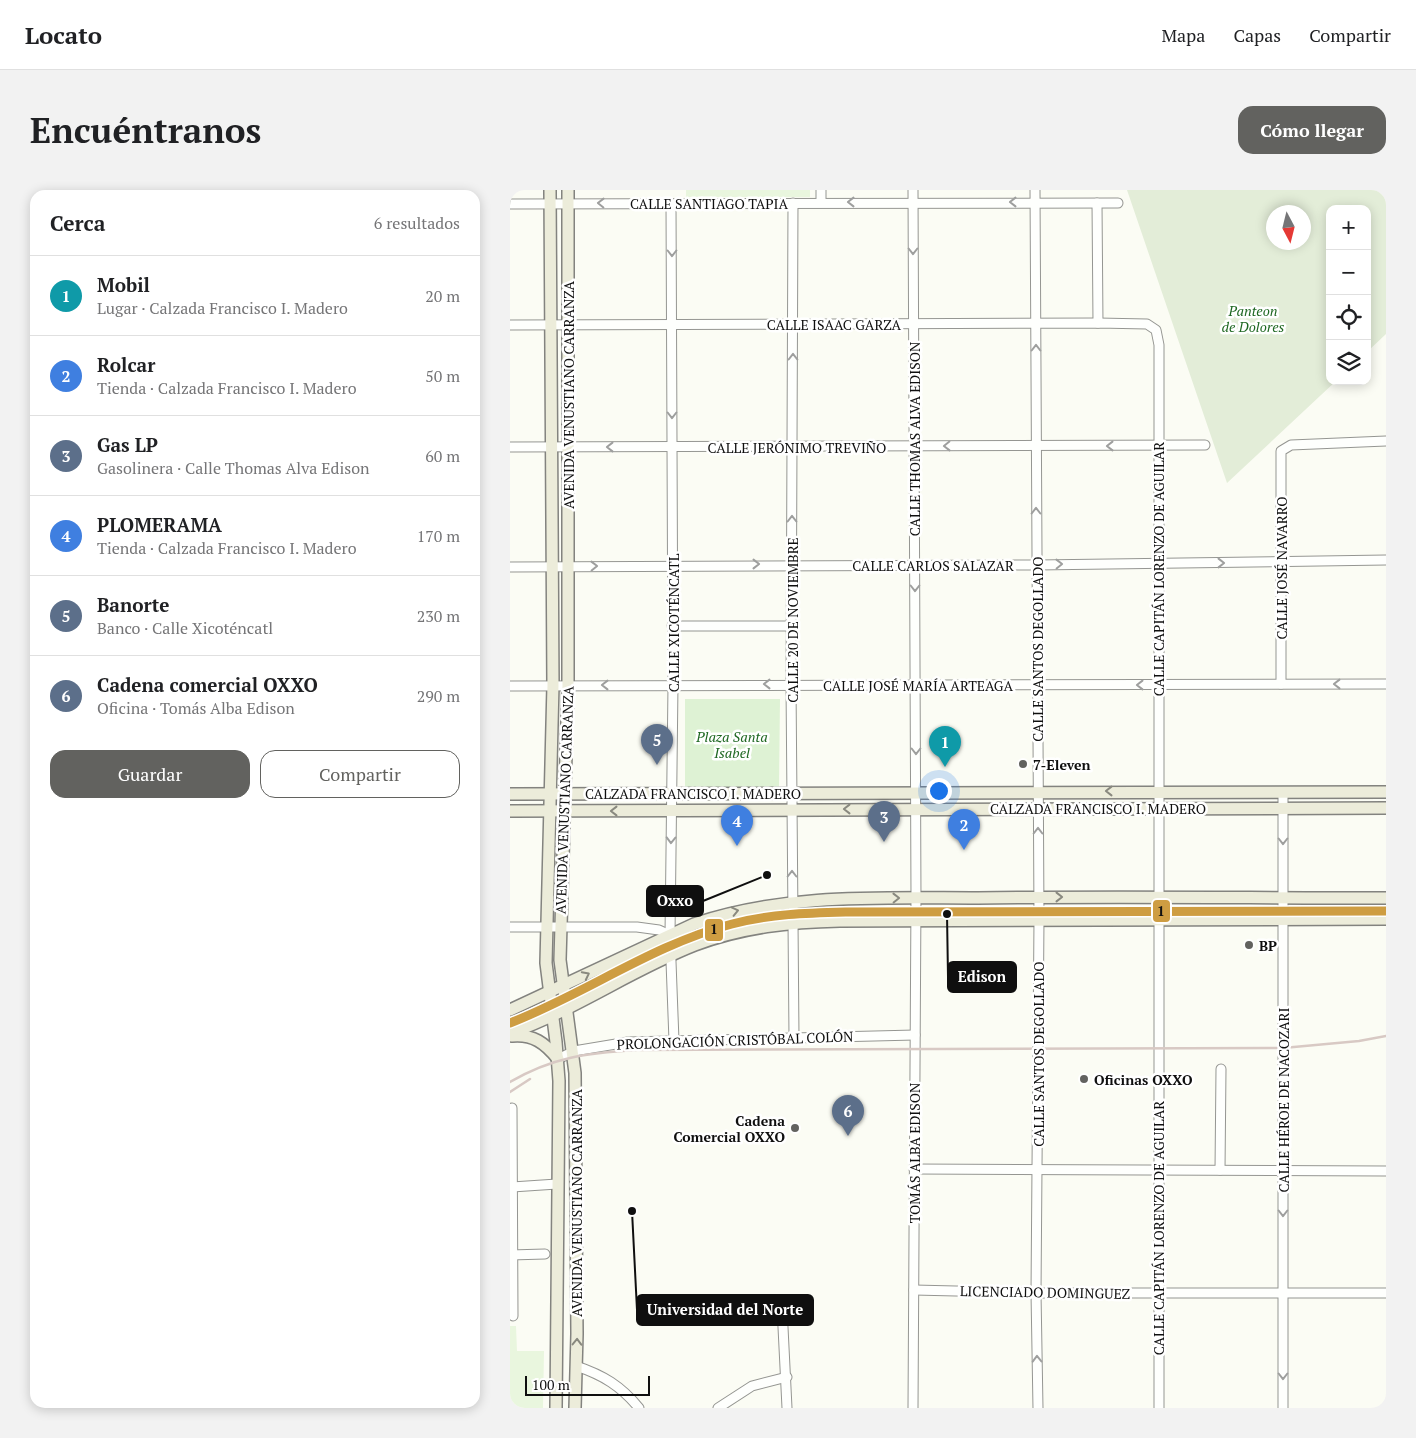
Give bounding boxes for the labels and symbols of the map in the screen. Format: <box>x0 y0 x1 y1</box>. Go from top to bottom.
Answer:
street label: CALLE SANTIAGO TAPIA <box>630 194 789 213</box>
one-way arrow <box>847 197 854 207</box>
one-way arrow <box>1009 197 1017 207</box>
one-way arrow <box>597 198 604 208</box>
north arrow <box>1266 205 1311 250</box>
one-way arrow <box>908 247 918 255</box>
one-way arrow <box>667 250 677 257</box>
street label: AVENIDA VENUSTIANO CARRANZA <box>559 280 578 509</box>
park label: Panteon de Dolores <box>1222 301 1285 336</box>
street label: CALLE ISAAC GARZA <box>767 315 902 334</box>
street label: CALLE THOMAS ALVA EDISON <box>905 342 924 536</box>
one-way arrow <box>1031 344 1041 352</box>
one-way arrow <box>788 352 798 360</box>
one-way arrow <box>667 412 677 420</box>
street label: CALLE JERÓNIMO TREVIÑO <box>708 438 886 457</box>
one-way arrow <box>943 441 951 452</box>
one-way arrow <box>1106 441 1114 451</box>
one-way arrow <box>606 442 614 452</box>
street label: CALLE CAPITÁN LORENZO DE AGUILAR <box>1149 442 1168 696</box>
street label: CALLE JOSÉ NAVARRO <box>1272 496 1291 640</box>
one-way arrow <box>1031 507 1041 514</box>
one-way arrow <box>787 515 797 522</box>
street label: CALLE 20 DE NOVIEMBRE <box>783 537 802 703</box>
street label: CALLE XICOTÉNCATL <box>664 553 683 692</box>
street label: CALLE CARLOS SALAZAR <box>852 556 1014 575</box>
street label: CALLE SANTOS DEGOLLADO <box>1028 556 1047 742</box>
one-way arrow <box>1218 558 1225 568</box>
one-way arrow <box>752 559 760 569</box>
one-way arrow <box>1055 559 1063 570</box>
one-way arrow <box>590 561 598 571</box>
one-way arrow <box>910 584 920 592</box>
street label: CALLE JOSÉ MARÍA ARTEAGA <box>823 676 1013 695</box>
one-way arrow <box>763 679 771 689</box>
one-way arrow <box>1333 679 1341 689</box>
one-way arrow <box>601 680 608 690</box>
one-way arrow <box>1136 680 1144 690</box>
street label: AVENIDA VENUSTIANO CARRANZA <box>551 685 577 914</box>
pin: 5 <box>641 724 673 765</box>
pin: 1 <box>929 726 961 767</box>
park label: Plaza Santa Isabel <box>695 727 768 762</box>
one-way arrow <box>911 747 921 755</box>
place label: 7-Eleven <box>1033 755 1091 774</box>
marker: 7-Eleven <box>1017 758 1029 770</box>
your location <box>926 778 952 804</box>
street label: CALZADA FRANCISCO I. MADERO <box>585 784 801 803</box>
one-way arrow <box>1105 786 1113 797</box>
street label: CALZADA FRANCISCO I. MADERO <box>990 799 1206 818</box>
pin: 3 <box>868 801 900 842</box>
one-way arrow <box>842 804 850 814</box>
pin: 4 <box>721 805 753 846</box>
one-way arrow <box>610 806 618 816</box>
pin: 2 <box>948 809 980 850</box>
one-way arrow <box>1033 827 1043 834</box>
one-way arrow <box>666 837 677 845</box>
one-way arrow <box>1278 838 1288 845</box>
one-way arrow <box>787 870 797 878</box>
callout: Oxxo <box>647 886 703 916</box>
text: Oxxo <box>657 890 693 910</box>
one-way arrow <box>1056 892 1063 902</box>
one-way arrow <box>893 893 901 904</box>
line badge: 1 <box>1152 899 1171 923</box>
text: 1 <box>1157 901 1165 920</box>
one-way arrow <box>730 906 739 917</box>
line badge: 1 <box>704 918 724 942</box>
text: 1 <box>710 919 718 938</box>
place label: BP <box>1259 936 1277 955</box>
marker: BP <box>1243 939 1255 951</box>
street label: CALLE SANTOS DEGOLLADO <box>1029 961 1048 1147</box>
callout: Edison <box>948 962 1016 992</box>
text: Edison <box>958 966 1007 986</box>
one-way arrow <box>581 971 590 981</box>
street label: CALLE HÉROE DE NACOZARI <box>1274 1008 1293 1192</box>
street label: PROLONGACIÓN CRISTÓBAL COLÓN <box>616 1026 854 1054</box>
place label: Oficinas OXXO <box>1094 1070 1192 1089</box>
marker: Oficinas OXXO <box>1078 1073 1090 1085</box>
street label: TOMÁS ALBA EDISON <box>905 1083 924 1223</box>
street label: AVENIDA VENUSTIANO CARRANZA <box>567 1088 586 1317</box>
pin: 6 <box>832 1095 864 1136</box>
street label: CALLE CAPITÁN LORENZO DE AGUILAR <box>1149 1101 1168 1355</box>
place label: Cadena Comercial OXXO <box>673 1111 785 1146</box>
marker: Cadena Comercial OXXO <box>789 1122 801 1134</box>
one-way arrow <box>1278 1210 1288 1218</box>
street label: LICENCIADO DOMINGUEZ <box>960 1281 1130 1303</box>
callout: Universidad del Norte <box>637 1295 813 1325</box>
text: Universidad del Norte <box>647 1299 803 1319</box>
one-way arrow <box>572 1338 582 1346</box>
one-way arrow <box>1032 1355 1042 1363</box>
one-way arrow <box>1278 1372 1288 1380</box>
scale bar <box>525 1373 650 1396</box>

